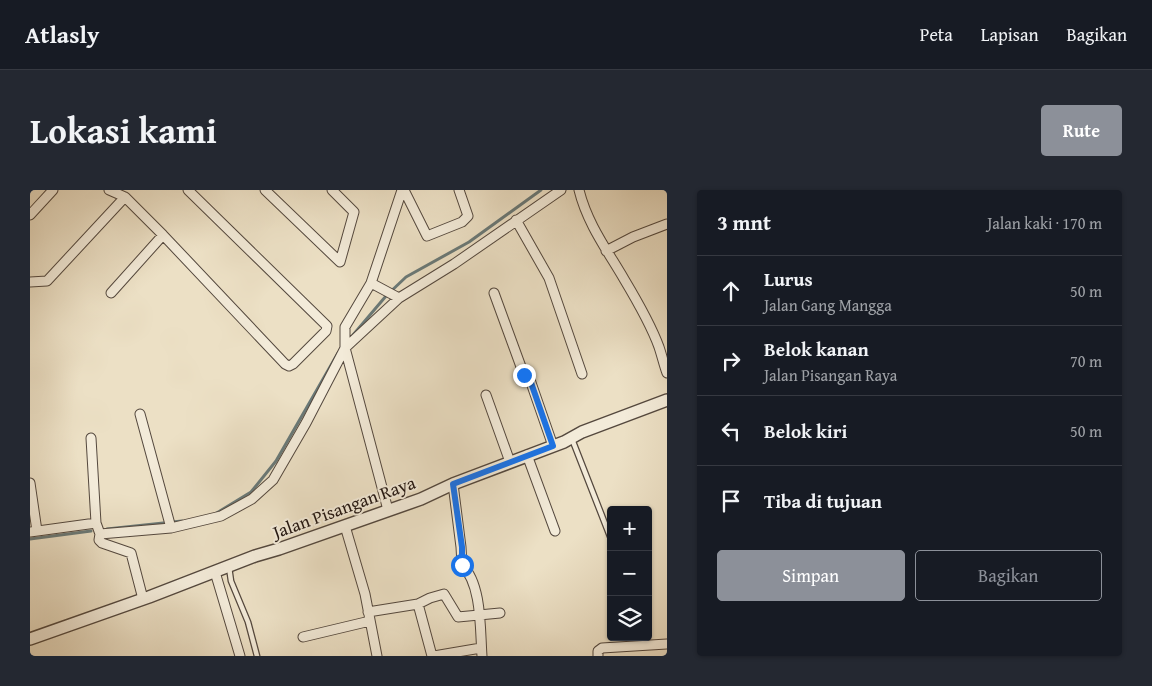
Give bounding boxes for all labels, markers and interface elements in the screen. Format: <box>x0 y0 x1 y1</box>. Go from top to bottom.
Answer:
text: Atlasly <box>25 17 99 52</box>
text: Peta <box>920 21 953 48</box>
text: Lapisan <box>981 21 1039 48</box>
text: Bagikan <box>1067 21 1127 48</box>
text: Lokasi kami <box>30 105 217 156</box>
button: Rute <box>1041 105 1122 156</box>
text: 3 mnt <box>717 207 771 238</box>
text: Jalan kaki · 170 m <box>987 211 1102 235</box>
text: Lurus <box>764 265 813 293</box>
icon: ahead <box>717 277 745 305</box>
text: 50 m <box>1070 279 1102 303</box>
text: Jalan Gang Mangga <box>764 293 892 317</box>
text: Belok kanan <box>764 335 869 363</box>
icon: right <box>717 347 745 375</box>
text: 70 m <box>1070 349 1102 373</box>
text: Jalan Pisangan Raya <box>764 363 897 387</box>
route end <box>513 364 536 387</box>
icon: left <box>717 417 745 445</box>
text: Belok kiri <box>764 417 847 445</box>
text: 50 m <box>1070 419 1102 443</box>
street label: Jalan Pisangan Raya <box>267 469 420 546</box>
icon: arrive <box>717 487 745 515</box>
text: Tiba di tujuan <box>764 487 882 515</box>
map controls <box>607 506 652 641</box>
button: + <box>607 506 652 551</box>
button: Simpan <box>717 550 905 601</box>
button: Bagikan <box>915 550 1102 601</box>
button: − <box>607 551 652 596</box>
route start <box>451 554 474 577</box>
button: layers <box>607 596 652 641</box>

